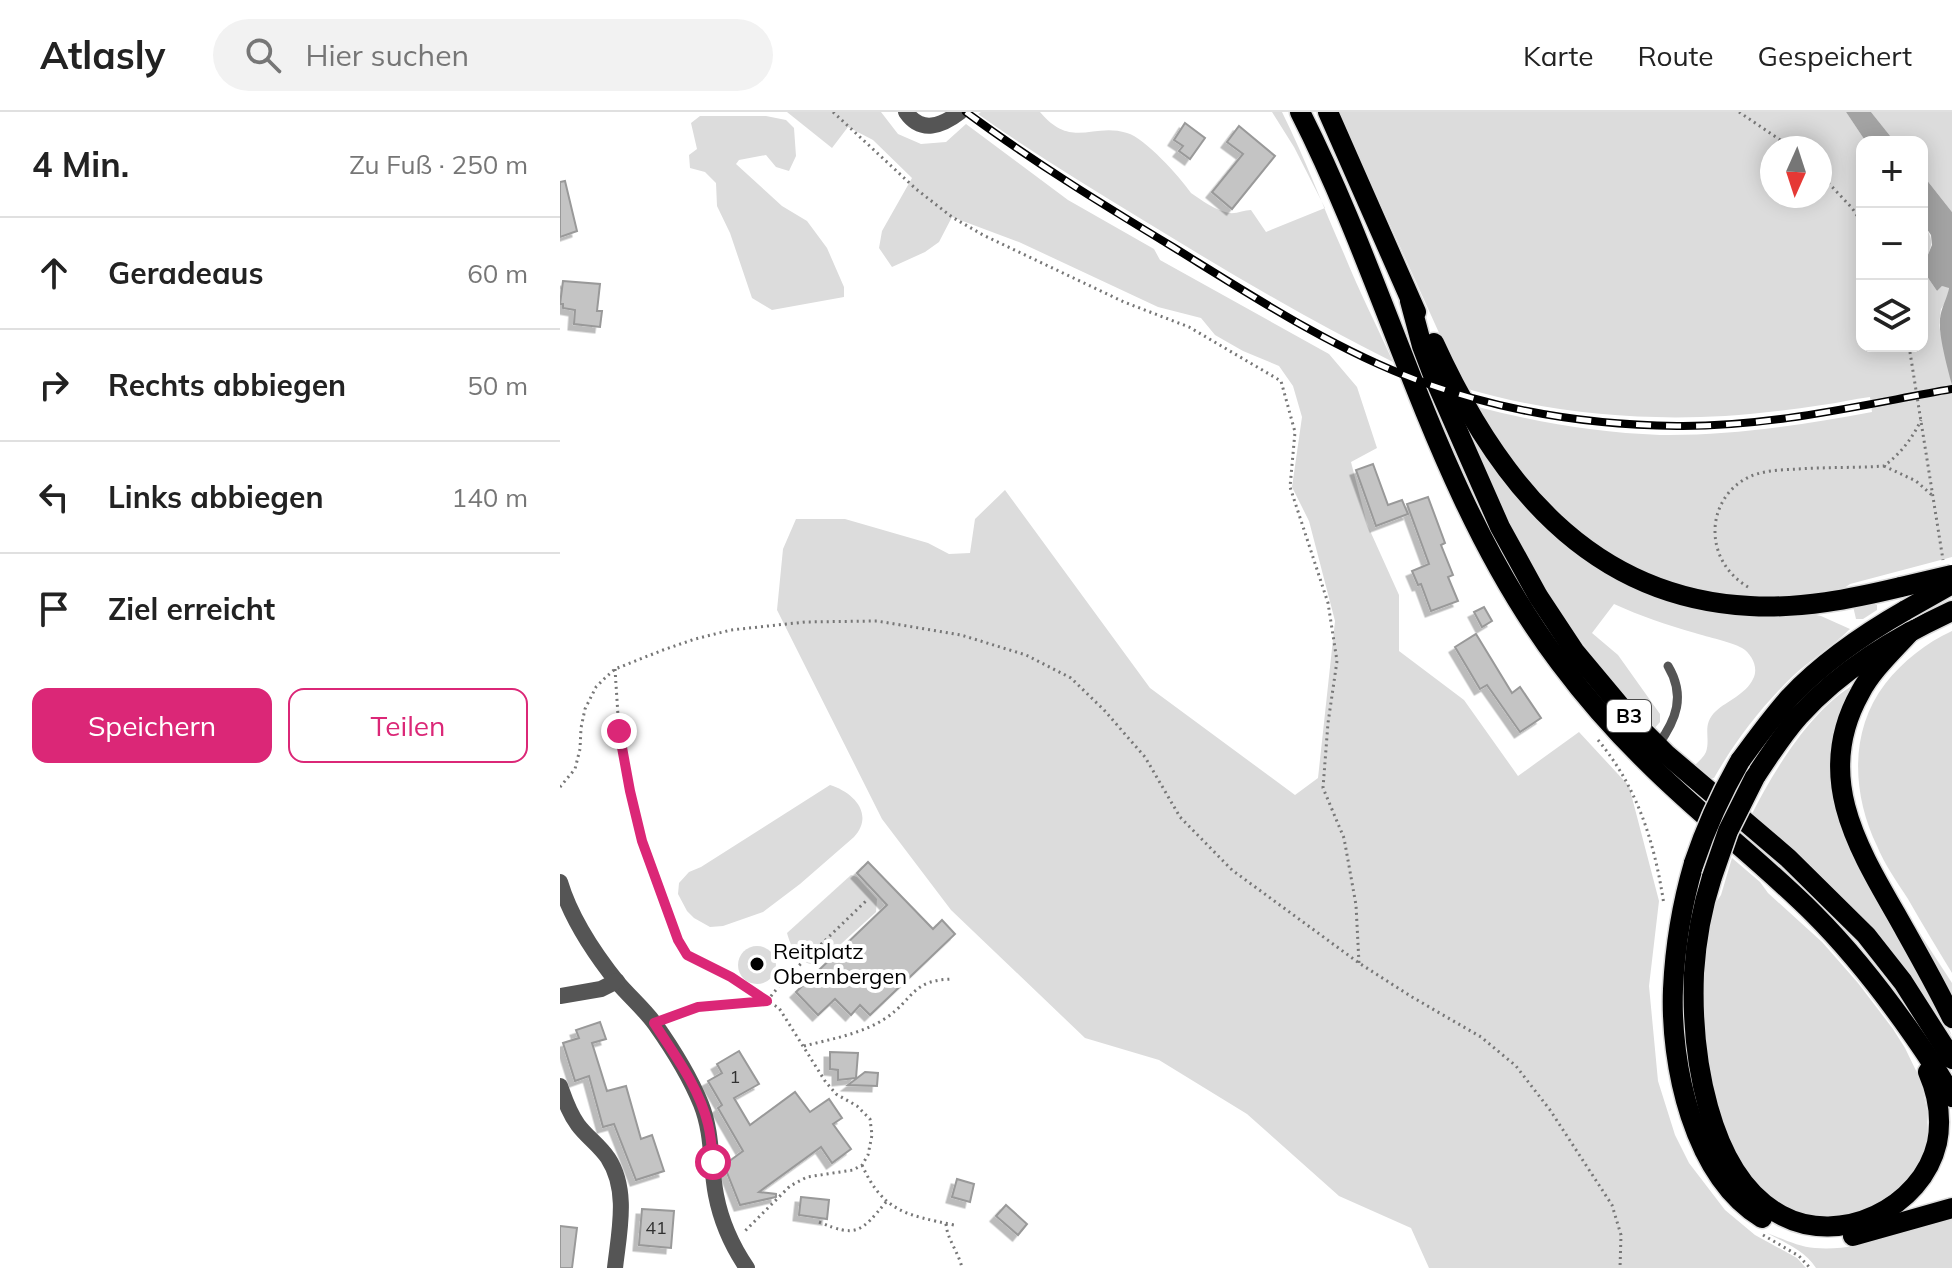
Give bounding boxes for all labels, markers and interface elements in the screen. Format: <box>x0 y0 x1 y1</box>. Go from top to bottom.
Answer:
search box <box>213 19 773 91</box>
text: Atlasly <box>40 31 165 79</box>
icon: search <box>241 33 285 77</box>
text: Hier suchen <box>305 36 469 74</box>
text: Karte <box>1523 38 1593 73</box>
text: Route <box>1637 38 1714 73</box>
text: Gespeichert <box>1758 38 1912 73</box>
north arrow <box>1760 136 1832 208</box>
map controls <box>1856 136 1928 352</box>
button: + <box>1856 136 1928 208</box>
text: 4 Min. <box>32 143 129 186</box>
text: Zu Fuß · 250 m <box>349 148 528 181</box>
button: − <box>1856 208 1928 280</box>
icon: ahead <box>32 251 76 295</box>
text: Geradeaus <box>108 254 263 292</box>
text: 60 m <box>467 257 528 290</box>
button: layers <box>1856 280 1928 352</box>
icon: right <box>32 363 76 407</box>
text: Rechts abbiegen <box>108 366 346 404</box>
text: 50 m <box>467 369 528 402</box>
icon: left <box>32 475 76 519</box>
text: Links abbiegen <box>108 478 324 516</box>
text: 140 m <box>452 481 528 514</box>
icon: arrive <box>32 587 76 631</box>
text: Ziel erreicht <box>108 590 275 628</box>
button: Speichern <box>32 688 272 763</box>
button: Teilen <box>288 688 528 763</box>
road number: B3 <box>1607 700 1651 732</box>
route end <box>601 713 637 749</box>
place label: Reitplatz Obernbergen <box>773 937 907 990</box>
marker: Reitplatz Obernbergen <box>748 955 766 973</box>
house number: 1 <box>730 1065 740 1088</box>
route start <box>695 1144 731 1180</box>
house number: 41 <box>645 1216 667 1239</box>

